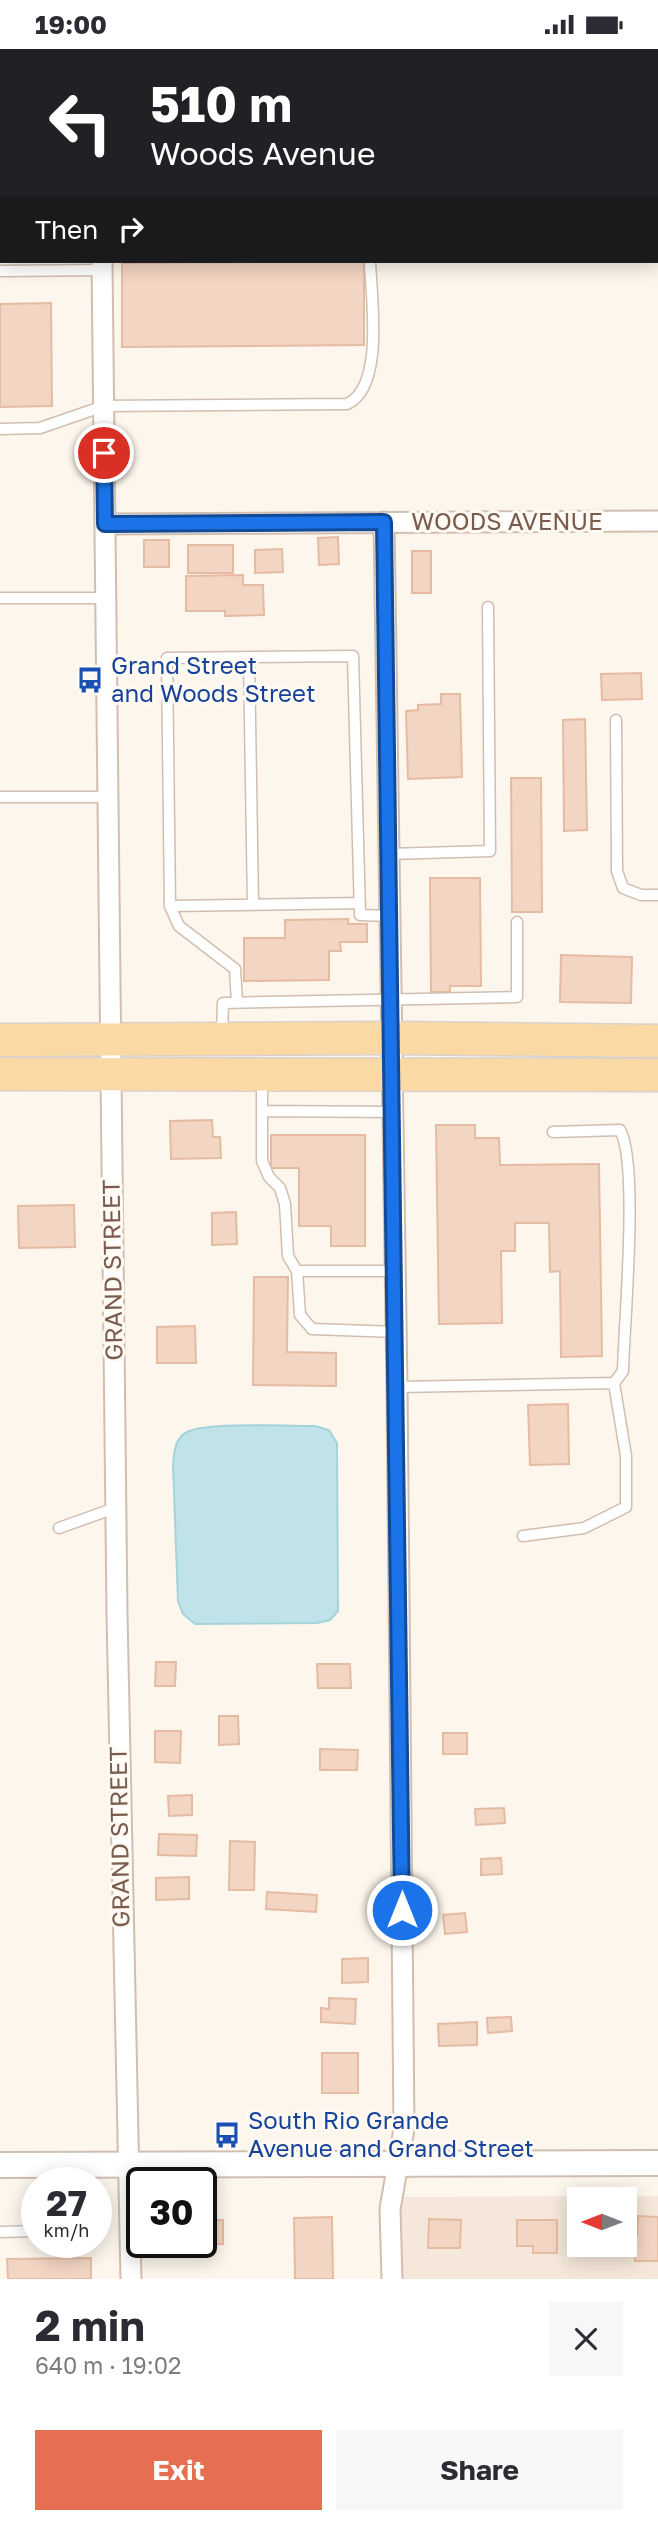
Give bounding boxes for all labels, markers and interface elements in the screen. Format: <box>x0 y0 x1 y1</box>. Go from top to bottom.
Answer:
text: 19:00 <box>35 9 107 40</box>
text: 510 m <box>150 74 292 133</box>
icon: left <box>35 77 126 168</box>
text: Woods Avenue <box>150 134 375 172</box>
icon: right <box>112 210 150 248</box>
text: Then <box>35 214 98 245</box>
pin <box>74 423 134 483</box>
icon: arrive <box>85 434 123 472</box>
street label: WOODS AVENUE <box>411 506 603 535</box>
place label: Grand Street and Woods Street <box>111 650 315 707</box>
bus stop icon: Grand Street and Woods Street <box>75 665 105 695</box>
street label: GRAND STREET <box>95 1179 128 1361</box>
street label: GRAND STREET <box>102 1746 135 1928</box>
position arrow <box>365 1873 439 1947</box>
place label: South Rio Grande Avenue and Grand Street <box>248 2105 534 2162</box>
bus stop icon: South Rio Grande Avenue and Grand Street <box>212 2120 242 2150</box>
speed limit sign: 30 <box>126 2167 217 2258</box>
text: 27 <box>46 2182 87 2224</box>
north arrow <box>567 2187 637 2257</box>
map controls <box>567 2187 637 2257</box>
text: km/h <box>44 2219 89 2241</box>
text: 2 min <box>35 2300 145 2350</box>
button: close <box>549 2302 623 2376</box>
text: 640 m · 19:02 <box>35 2351 181 2379</box>
button: Exit <box>35 2430 322 2510</box>
button: Share <box>336 2430 623 2510</box>

